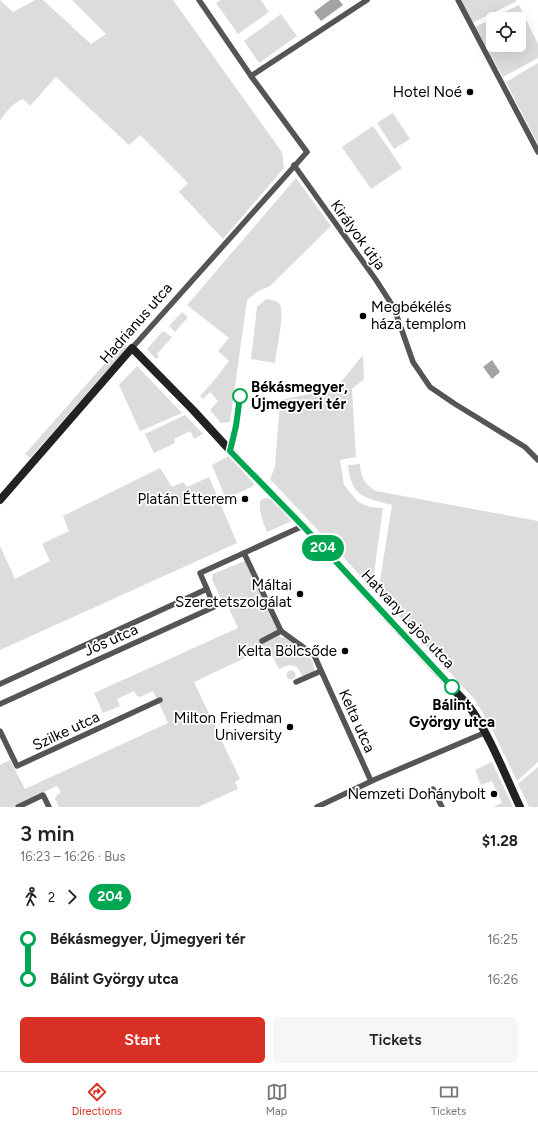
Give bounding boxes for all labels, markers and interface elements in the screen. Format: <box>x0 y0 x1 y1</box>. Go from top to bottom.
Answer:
map controls <box>486 12 526 52</box>
button: locate <box>486 12 526 52</box>
place label: Hotel Noé <box>393 83 462 101</box>
marker: Hotel Noé <box>465 87 475 97</box>
street label: Királyok útja <box>327 197 389 273</box>
street label: Hadrianus utca <box>96 279 176 367</box>
place label: Megbékélés háza templom <box>371 298 466 333</box>
marker: Megbékélés háza templom <box>358 311 368 321</box>
place label: Békásmegyer, Újmegyeri tér <box>251 378 348 413</box>
marker: Békásmegyer, Újmegyeri tér <box>232 388 248 404</box>
place label: Platán Étterem <box>138 490 237 508</box>
marker: Platán Étterem <box>240 494 250 504</box>
line badge: 204 <box>300 535 346 561</box>
text: 204 <box>310 539 336 556</box>
street label: Hatvany Lajos utca <box>358 566 458 672</box>
place label: Máltai Szeretetszolgálat <box>175 576 292 611</box>
marker: Máltai Szeretetszolgálat <box>295 589 305 599</box>
street label: Jós utca <box>81 620 141 660</box>
place label: Kelta Bölcsőde <box>238 642 337 660</box>
marker: Kelta Bölcsőde <box>340 646 350 656</box>
marker: Bálint György utca <box>444 679 460 695</box>
street label: Kelta utca <box>335 687 379 755</box>
place label: Bálint György utca <box>409 696 495 731</box>
street label: Szilke utca <box>30 708 102 754</box>
place label: Milton Friedman University <box>174 709 282 744</box>
marker: Milton Friedman University <box>285 722 295 732</box>
place label: Nemzeti Dohánybolt <box>347 785 486 803</box>
marker: Nemzeti Dohánybolt <box>489 789 499 799</box>
text: 3 min <box>20 820 74 847</box>
text: $1.28 <box>482 832 518 850</box>
text: 16:23 – 16:26 · Bus <box>20 849 126 864</box>
icon: walk <box>20 886 42 908</box>
icon: forward <box>61 886 83 908</box>
text: 204 <box>97 888 123 905</box>
text: 2 <box>48 890 55 905</box>
text: Békásmegyer, Újmegyeri tér <box>50 930 246 948</box>
text: 16:25 <box>487 932 518 947</box>
text: Bálint György utca <box>50 970 179 988</box>
text: 16:26 <box>487 972 518 987</box>
button: Start <box>20 1017 265 1063</box>
button: Tickets <box>273 1017 518 1063</box>
tab: Directions <box>72 1081 122 1118</box>
tab: Map <box>266 1081 288 1118</box>
tab: Tickets <box>431 1081 466 1118</box>

